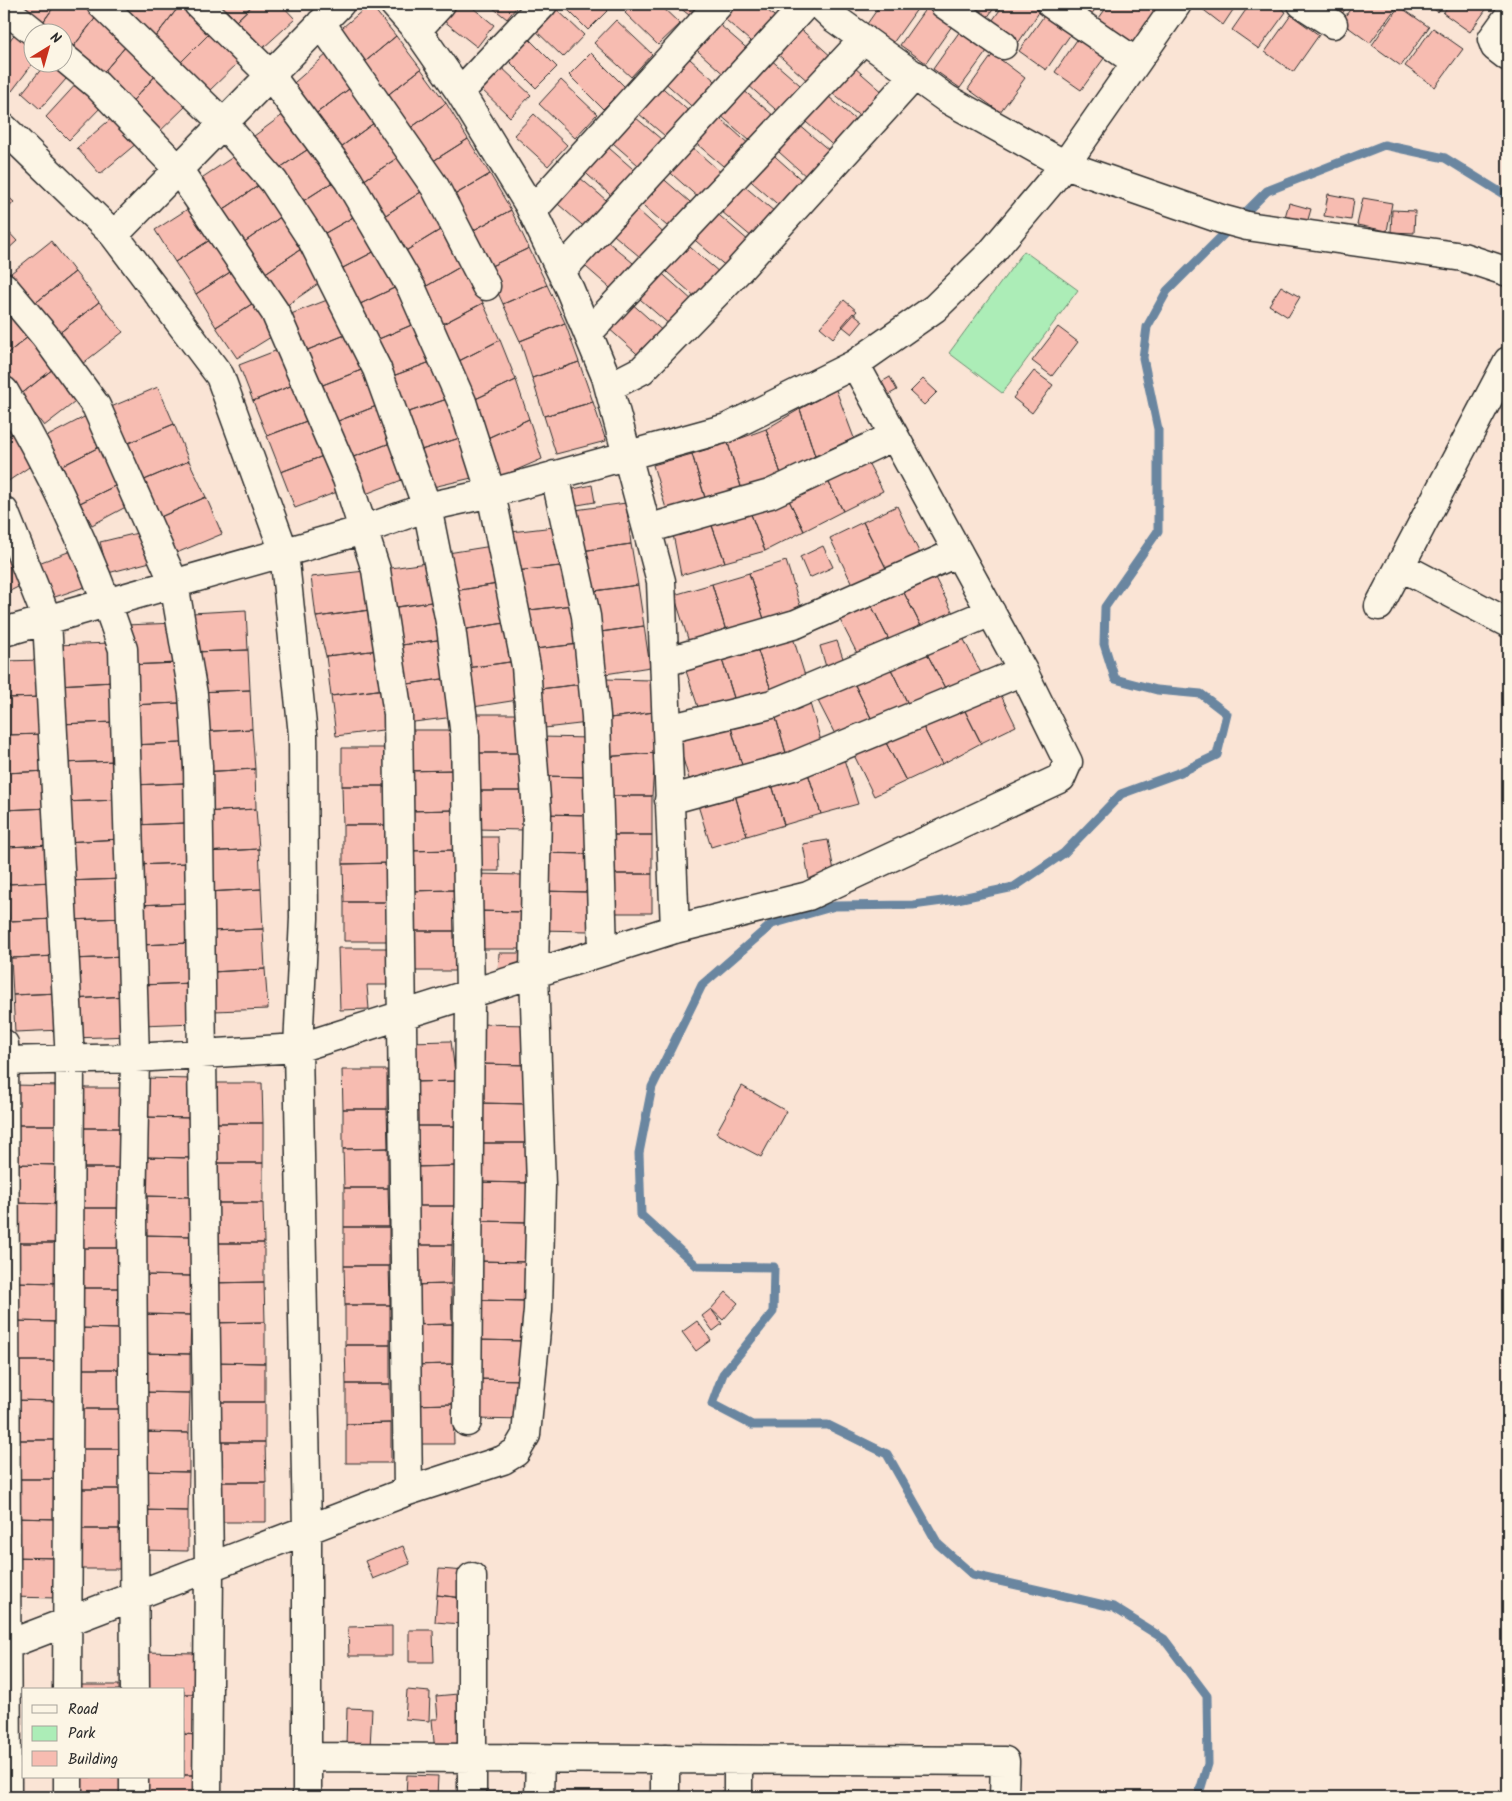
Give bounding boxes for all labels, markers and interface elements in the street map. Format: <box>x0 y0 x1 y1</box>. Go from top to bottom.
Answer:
north arrow <box>22 22 72 72</box>
text: N <box>45 27 65 50</box>
legend <box>22 1688 185 1778</box>
text: Road <box>68 1698 99 1722</box>
text: Park <box>68 1722 96 1746</box>
text: Building <box>68 1748 118 1772</box>

